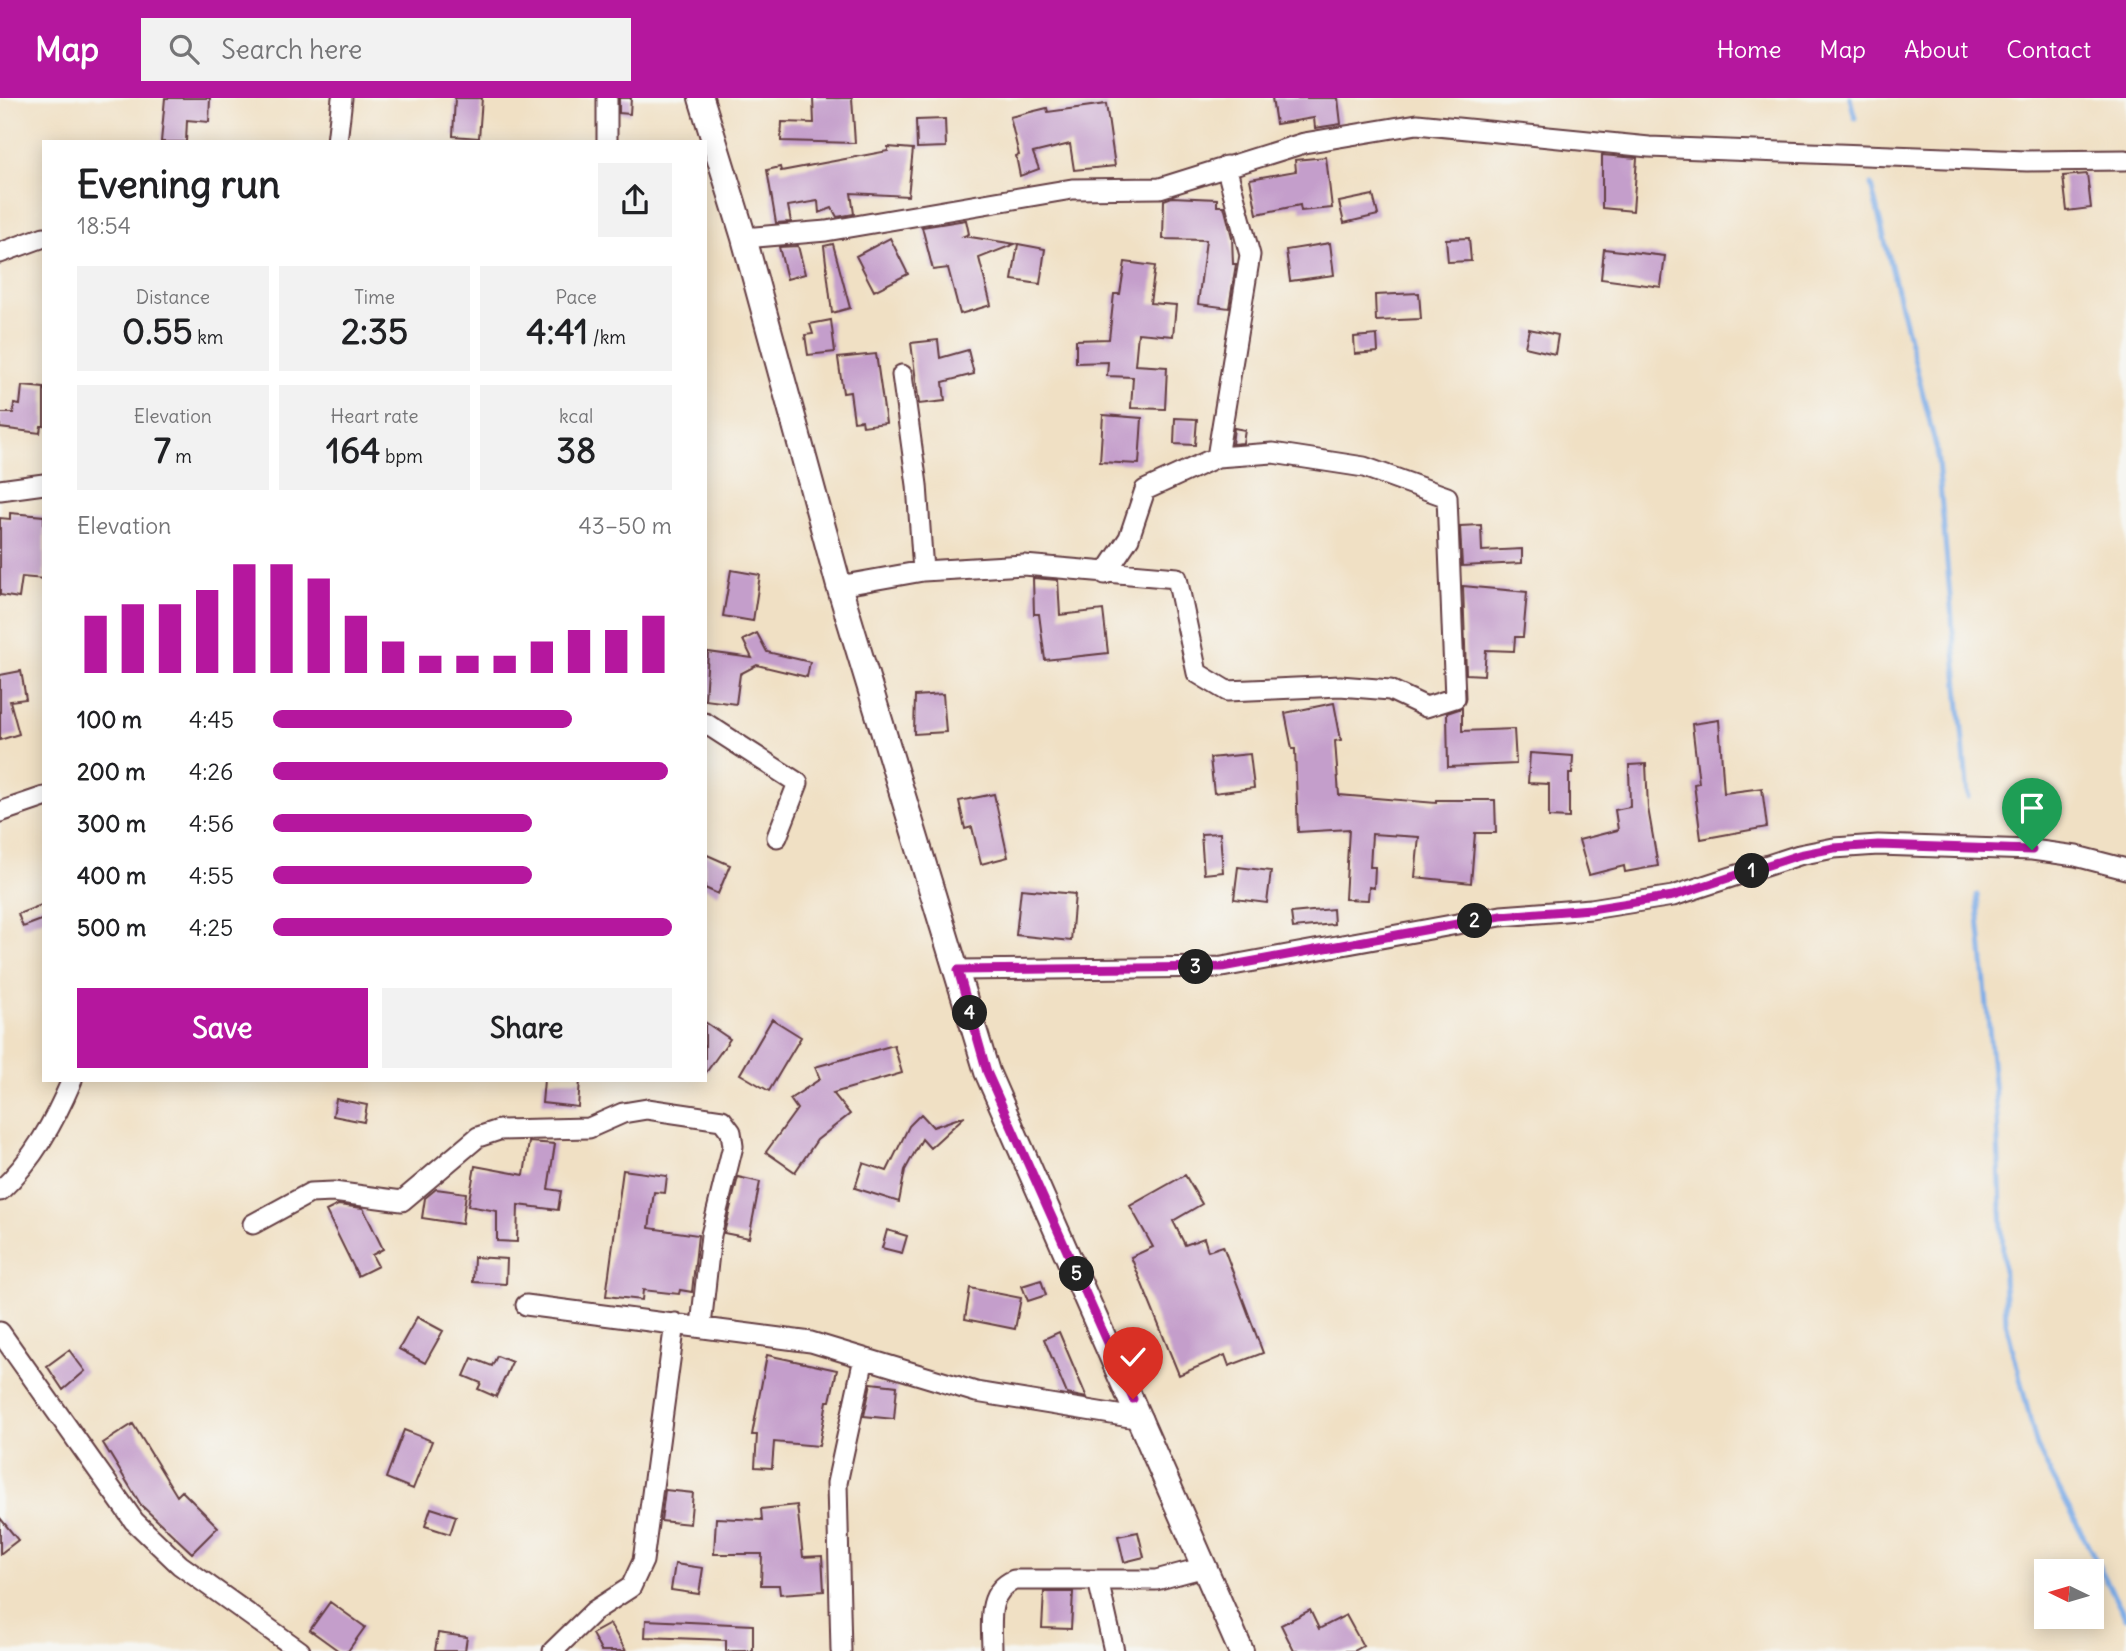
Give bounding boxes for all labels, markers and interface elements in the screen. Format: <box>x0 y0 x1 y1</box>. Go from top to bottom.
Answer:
search box <box>141 18 631 81</box>
text: Map <box>35 28 99 70</box>
icon: search <box>165 30 203 68</box>
text: Search here <box>221 33 362 66</box>
text: Home <box>1717 34 1781 64</box>
text: Map <box>1819 34 1866 64</box>
text: About <box>1904 34 1968 64</box>
text: Contact <box>2006 34 2091 64</box>
text: Evening run <box>77 161 280 208</box>
button: share <box>598 163 672 237</box>
text: 18:54 <box>77 211 131 240</box>
text: Distance <box>136 285 210 309</box>
text: Time <box>354 285 395 309</box>
text: Pace <box>556 285 597 309</box>
text: 0.55 <box>122 309 193 353</box>
text: 2:35 <box>341 309 408 353</box>
text: 4:41 <box>526 309 588 353</box>
text: km <box>193 325 224 349</box>
text: /km <box>588 325 626 349</box>
text: Elevation <box>134 404 212 428</box>
text: Heart rate <box>330 404 419 428</box>
text: kcal <box>559 404 593 428</box>
text: 7 <box>154 428 171 472</box>
text: 164 <box>326 428 380 472</box>
text: 38 <box>556 428 596 472</box>
text: m <box>171 444 192 468</box>
text: bpm <box>380 444 423 468</box>
text: Elevation <box>77 511 171 540</box>
text: 43–50 m <box>579 511 672 540</box>
text: 100 m <box>77 705 142 734</box>
text: 4:45 <box>189 705 234 734</box>
text: 200 m <box>77 757 146 786</box>
text: 4:26 <box>189 757 233 786</box>
pin <box>2002 778 2062 850</box>
icon: arrive <box>2013 789 2051 827</box>
text: 300 m <box>77 809 146 838</box>
text: 4:56 <box>189 809 234 838</box>
pin: 1 <box>1734 854 1770 888</box>
text: 1 <box>1748 858 1755 882</box>
text: 400 m <box>77 861 146 890</box>
text: 4:55 <box>189 861 234 890</box>
pin: 2 <box>1458 904 1492 938</box>
text: 2 <box>1469 908 1480 932</box>
text: 500 m <box>77 913 146 942</box>
text: 4:25 <box>189 913 233 942</box>
pin: 3 <box>1178 950 1214 984</box>
text: 3 <box>1190 954 1201 978</box>
button: Save <box>77 988 368 1068</box>
button: Share <box>382 988 672 1068</box>
pin: 4 <box>953 996 988 1030</box>
text: 4 <box>964 1000 975 1024</box>
pin: 5 <box>1060 1256 1094 1292</box>
text: 5 <box>1071 1261 1082 1285</box>
pin <box>1103 1327 1163 1399</box>
icon: check <box>1114 1338 1152 1376</box>
north arrow <box>2034 1559 2104 1629</box>
map controls <box>2034 1559 2104 1629</box>

